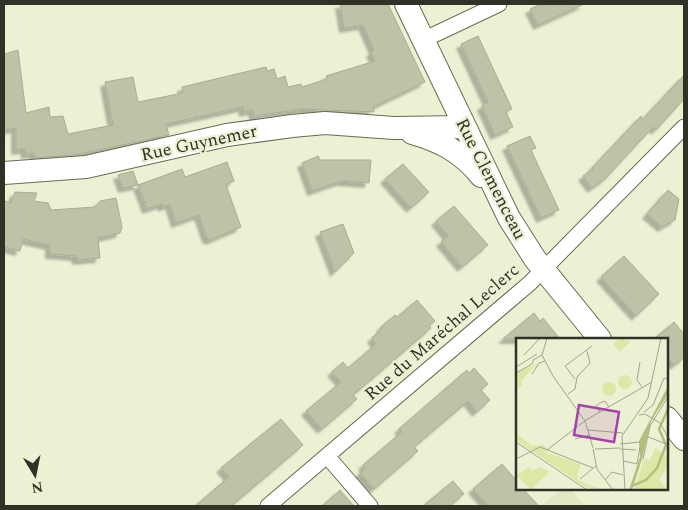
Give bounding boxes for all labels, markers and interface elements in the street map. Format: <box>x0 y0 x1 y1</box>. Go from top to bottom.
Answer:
street label: Rue Clemenceau <box>449 113 533 245</box>
street label: Rue Guynemer <box>138 117 260 169</box>
street label: Rue du Maréchal Leclerc <box>359 257 525 407</box>
inset map <box>516 338 668 490</box>
north arrow <box>10 450 60 500</box>
text: N <box>30 476 45 499</box>

